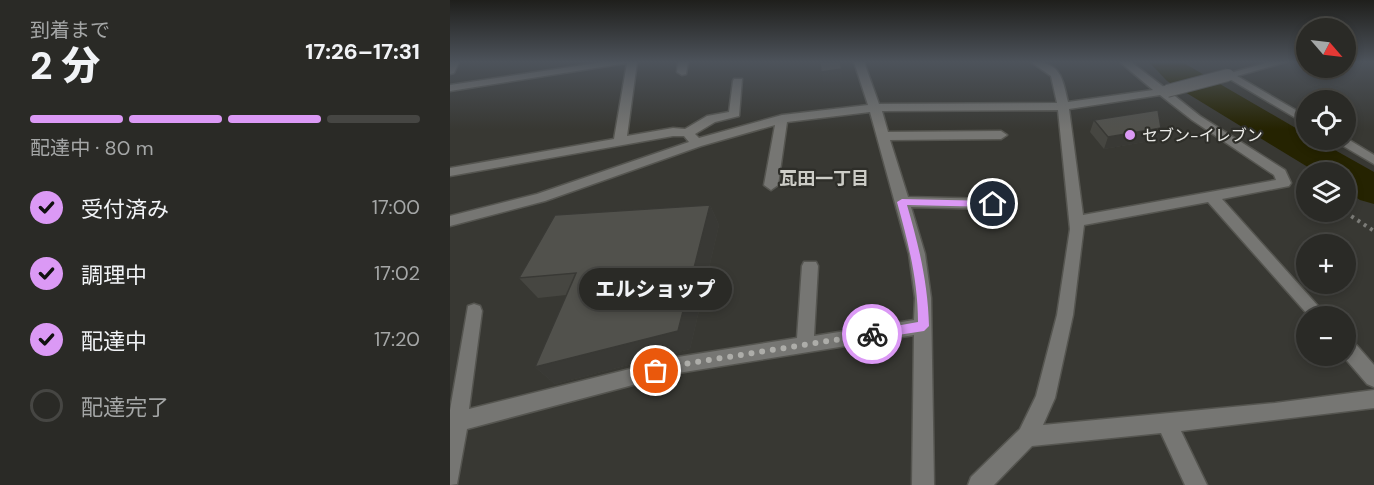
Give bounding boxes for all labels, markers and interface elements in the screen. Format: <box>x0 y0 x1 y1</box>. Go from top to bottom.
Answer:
text: 到着まで <box>30 17 110 43</box>
north arrow <box>1296 18 1356 78</box>
map controls <box>1296 18 1356 366</box>
text: 17:26–17:31 <box>305 37 420 66</box>
text: 2 分 <box>30 40 101 91</box>
button: locate <box>1296 90 1356 150</box>
place label: セブン-イレブン <box>1142 125 1263 146</box>
marker: セブン-イレブン <box>1123 128 1137 142</box>
text: 配達中 · 80 m <box>30 135 154 161</box>
button: layers <box>1296 162 1356 222</box>
district label: 瓦田一丁目 <box>779 167 869 191</box>
pin <box>967 178 1018 229</box>
icon: home <box>976 187 1009 220</box>
icon: check <box>30 191 63 224</box>
text: 17:00 <box>372 194 420 220</box>
text: 受付済み <box>81 195 169 224</box>
button: + <box>1296 234 1356 294</box>
icon: check <box>30 257 63 290</box>
text: 17:02 <box>374 260 420 286</box>
text: 調理中 <box>81 261 147 290</box>
callout: エルショップ <box>580 269 732 311</box>
text: エルショップ <box>596 276 716 302</box>
courier <box>842 304 902 364</box>
button: − <box>1296 306 1356 366</box>
icon: bike <box>856 318 889 351</box>
icon: check <box>30 323 63 356</box>
text: 17:20 <box>374 326 420 352</box>
text: 配達中 <box>81 327 147 356</box>
pin <box>630 345 681 396</box>
icon: bag <box>639 354 672 387</box>
text: 配達完了 <box>81 393 169 422</box>

